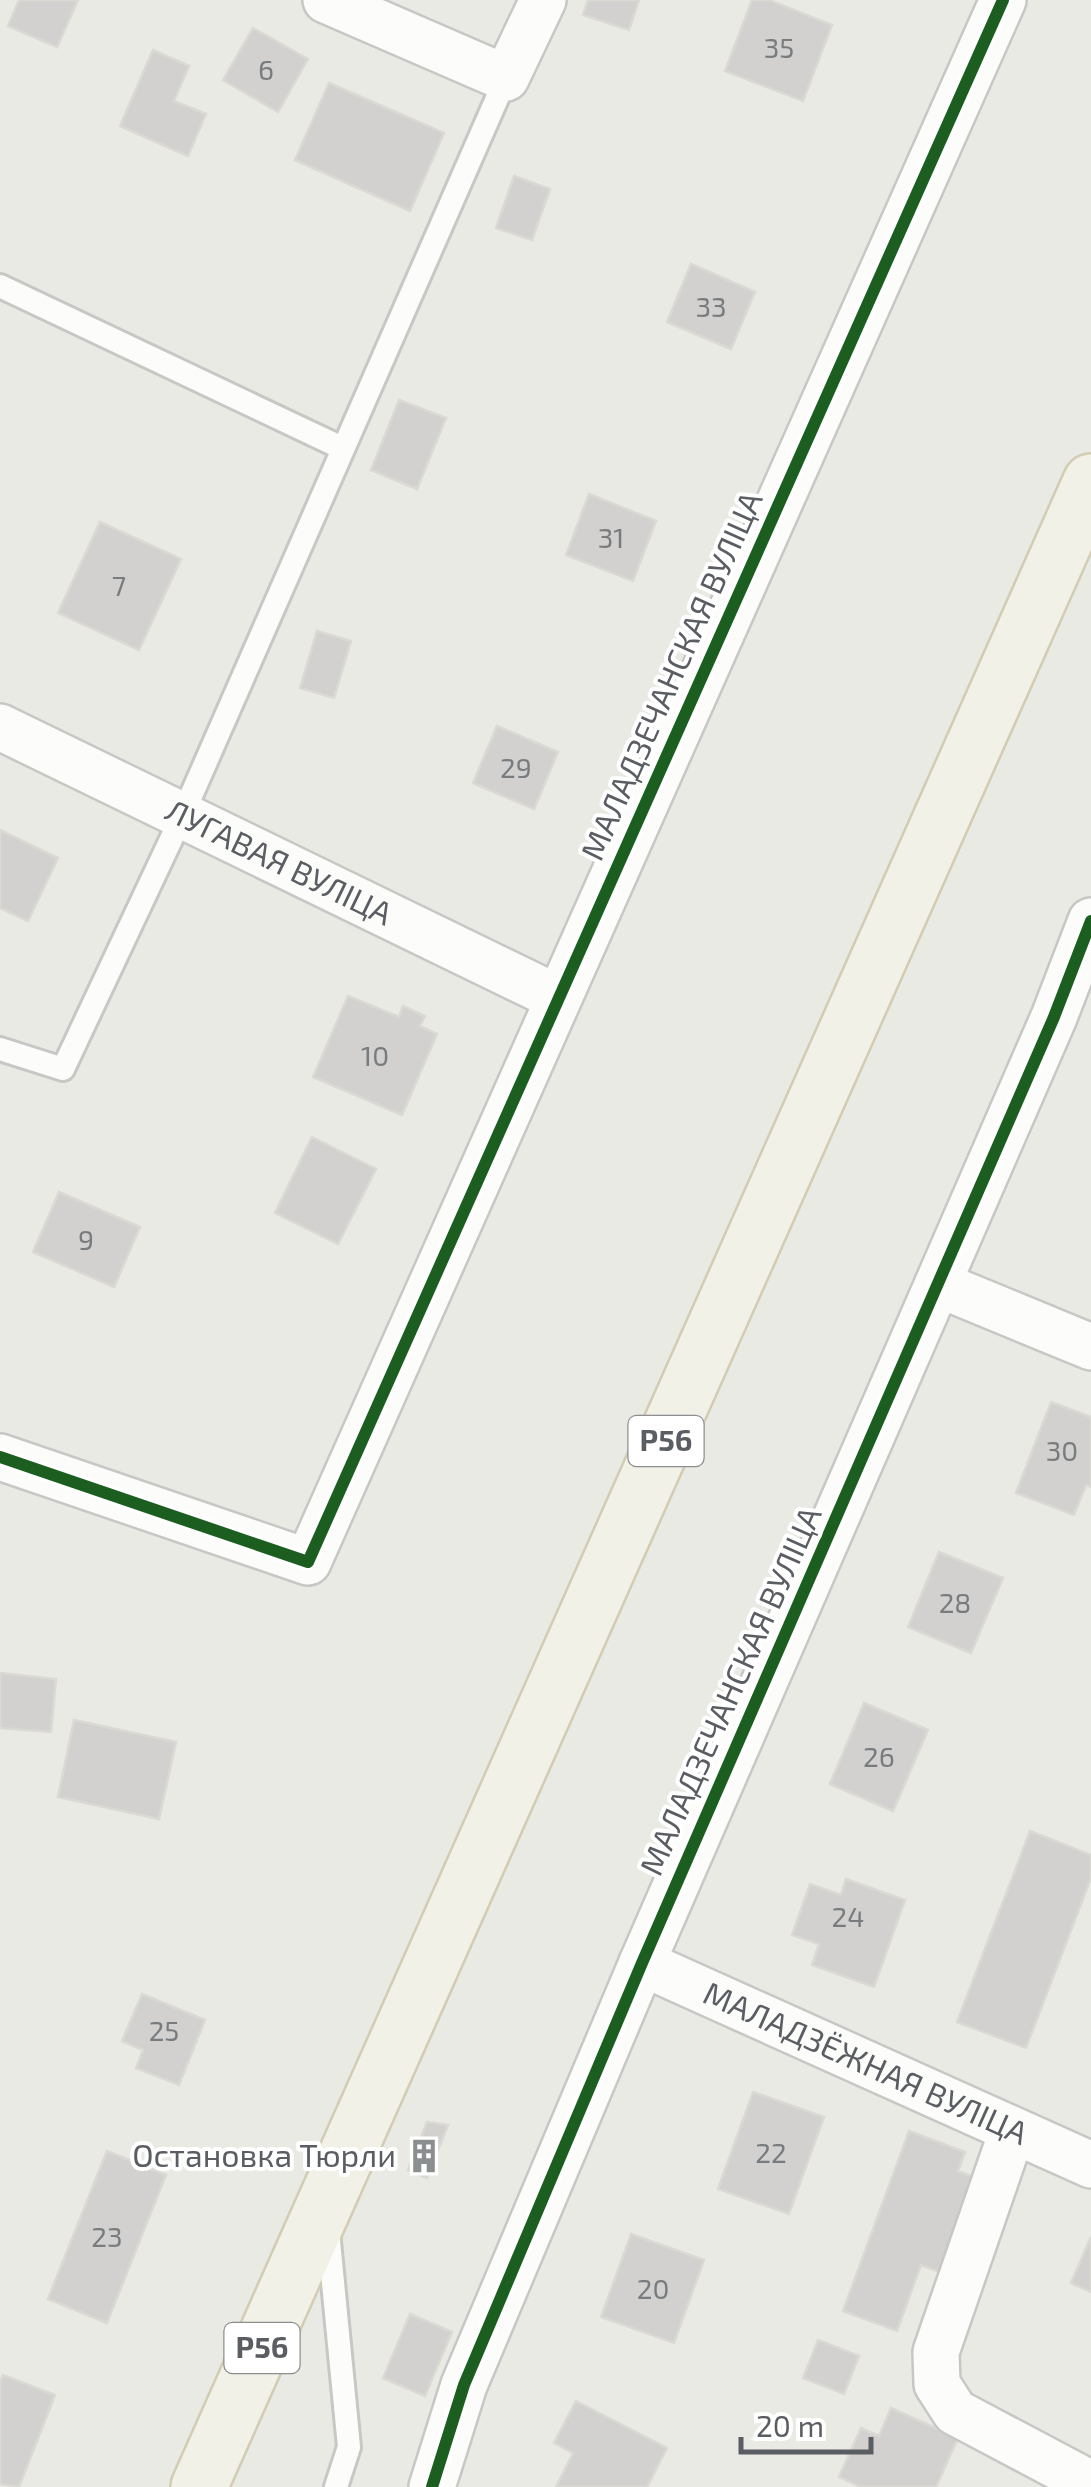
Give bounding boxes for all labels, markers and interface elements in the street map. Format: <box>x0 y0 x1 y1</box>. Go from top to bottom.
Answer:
house number: 35 <box>764 30 794 64</box>
house number: 6 <box>258 52 274 86</box>
house number: 33 <box>695 289 727 323</box>
street label: МАЛАДЗЕЧАНСКАЯ ВУЛІЦА <box>572 485 769 865</box>
house number: 31 <box>598 520 624 554</box>
house number: 7 <box>112 568 126 602</box>
house number: 29 <box>500 750 532 784</box>
street label: ЛУГАВАЯ ВУЛІЦА <box>160 790 399 932</box>
house number: 10 <box>361 1038 389 1072</box>
house number: 9 <box>78 1222 94 1256</box>
road number: Р56 <box>628 1416 704 1466</box>
house number: 30 <box>1046 1433 1078 1467</box>
street label: МАЛАДЗЕЧАНСКАЯ ВУЛІЦА <box>631 1500 828 1880</box>
house number: 28 <box>939 1585 971 1619</box>
house number: 26 <box>863 1739 895 1773</box>
house number: 24 <box>832 1899 864 1933</box>
street label: МАЛАДЗЁЖНАЯ ВУЛІЦА <box>698 1972 1034 2151</box>
house number: 25 <box>149 2013 179 2047</box>
place label: Остановка Тюрли <box>132 2135 396 2173</box>
house number: 22 <box>755 2135 787 2169</box>
building icon: Остановка Тюрли <box>405 2137 443 2175</box>
house number: 23 <box>91 2219 123 2253</box>
house number: 20 <box>637 2271 669 2305</box>
road number: Р56 <box>224 2323 300 2373</box>
scale bar <box>741 2392 871 2454</box>
text: 20 m <box>756 2407 824 2443</box>

